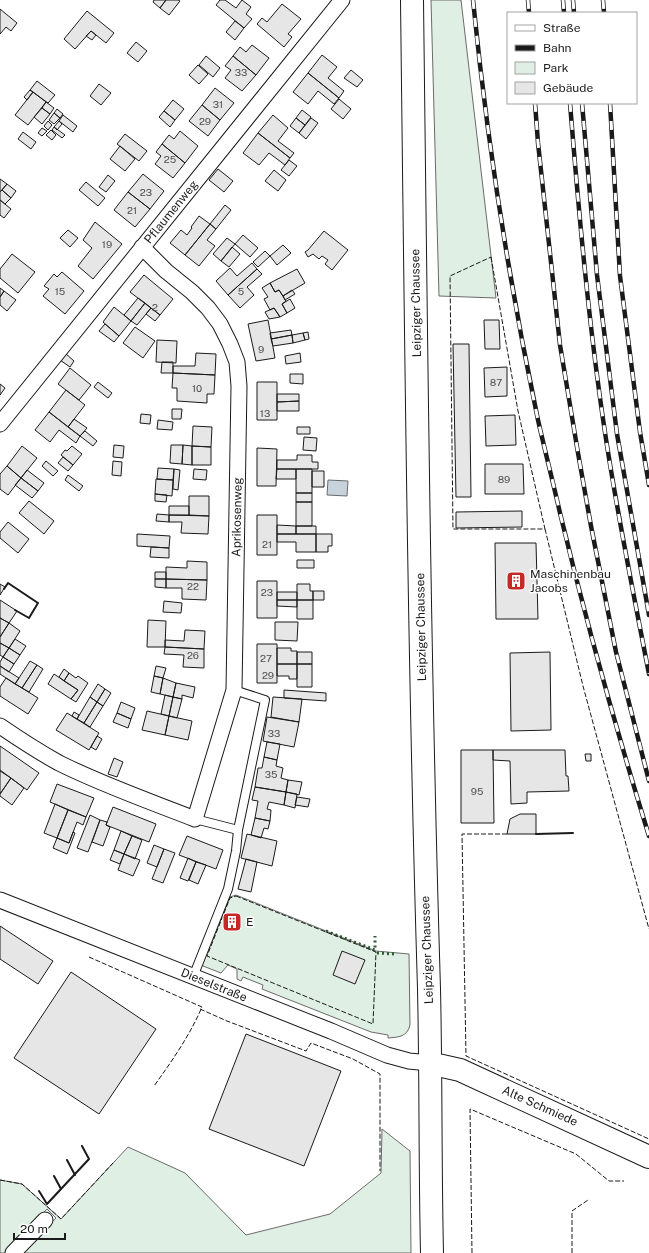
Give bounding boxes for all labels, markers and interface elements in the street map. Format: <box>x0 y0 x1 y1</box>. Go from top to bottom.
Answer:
legend <box>507 12 637 104</box>
text: Straße <box>543 21 581 35</box>
text: Bahn <box>543 41 572 55</box>
text: Park <box>543 61 569 75</box>
house number: 33 <box>235 66 247 78</box>
text: Gebäude <box>543 81 593 95</box>
house number: 31 <box>213 98 223 110</box>
house number: 29 <box>199 115 211 127</box>
house number: 25 <box>164 153 176 165</box>
street label: Pflaumenweg <box>141 178 201 246</box>
house number: 23 <box>140 186 152 198</box>
house number: 21 <box>127 204 137 216</box>
house number: 19 <box>102 238 112 250</box>
street label: Leipziger Chaussee <box>408 248 424 357</box>
house number: 15 <box>55 285 65 297</box>
house number: 5 <box>238 285 244 297</box>
house number: 2 <box>152 301 158 313</box>
house number: 9 <box>258 343 264 355</box>
house number: 87 <box>490 376 502 388</box>
house number: 10 <box>192 382 202 394</box>
house number: 13 <box>260 407 270 419</box>
house number: 89 <box>498 473 510 485</box>
street label: Aprikosenweg <box>229 477 245 557</box>
house number: 21 <box>262 538 272 550</box>
place label: Maschinenbau Jacobs <box>530 567 611 595</box>
building icon: Maschinenbau Jacobs <box>505 570 527 592</box>
street label: Leipziger Chaussee <box>413 572 429 681</box>
house number: 22 <box>187 580 199 592</box>
house number: 23 <box>261 586 273 598</box>
house number: 26 <box>187 649 199 661</box>
house number: 27 <box>260 652 272 664</box>
house number: 29 <box>262 669 274 681</box>
house number: 33 <box>268 727 280 739</box>
house number: 35 <box>265 768 277 780</box>
house number: 95 <box>471 785 483 797</box>
street label: Leipziger Chaussee <box>418 895 436 1004</box>
building icon: E <box>221 911 243 933</box>
place label: E <box>246 915 253 929</box>
street label: Dieselstraße <box>179 965 249 1005</box>
street label: Alte Schmiede <box>500 1083 580 1129</box>
scale bar <box>14 1215 65 1241</box>
text: 20 m <box>20 1222 48 1236</box>

